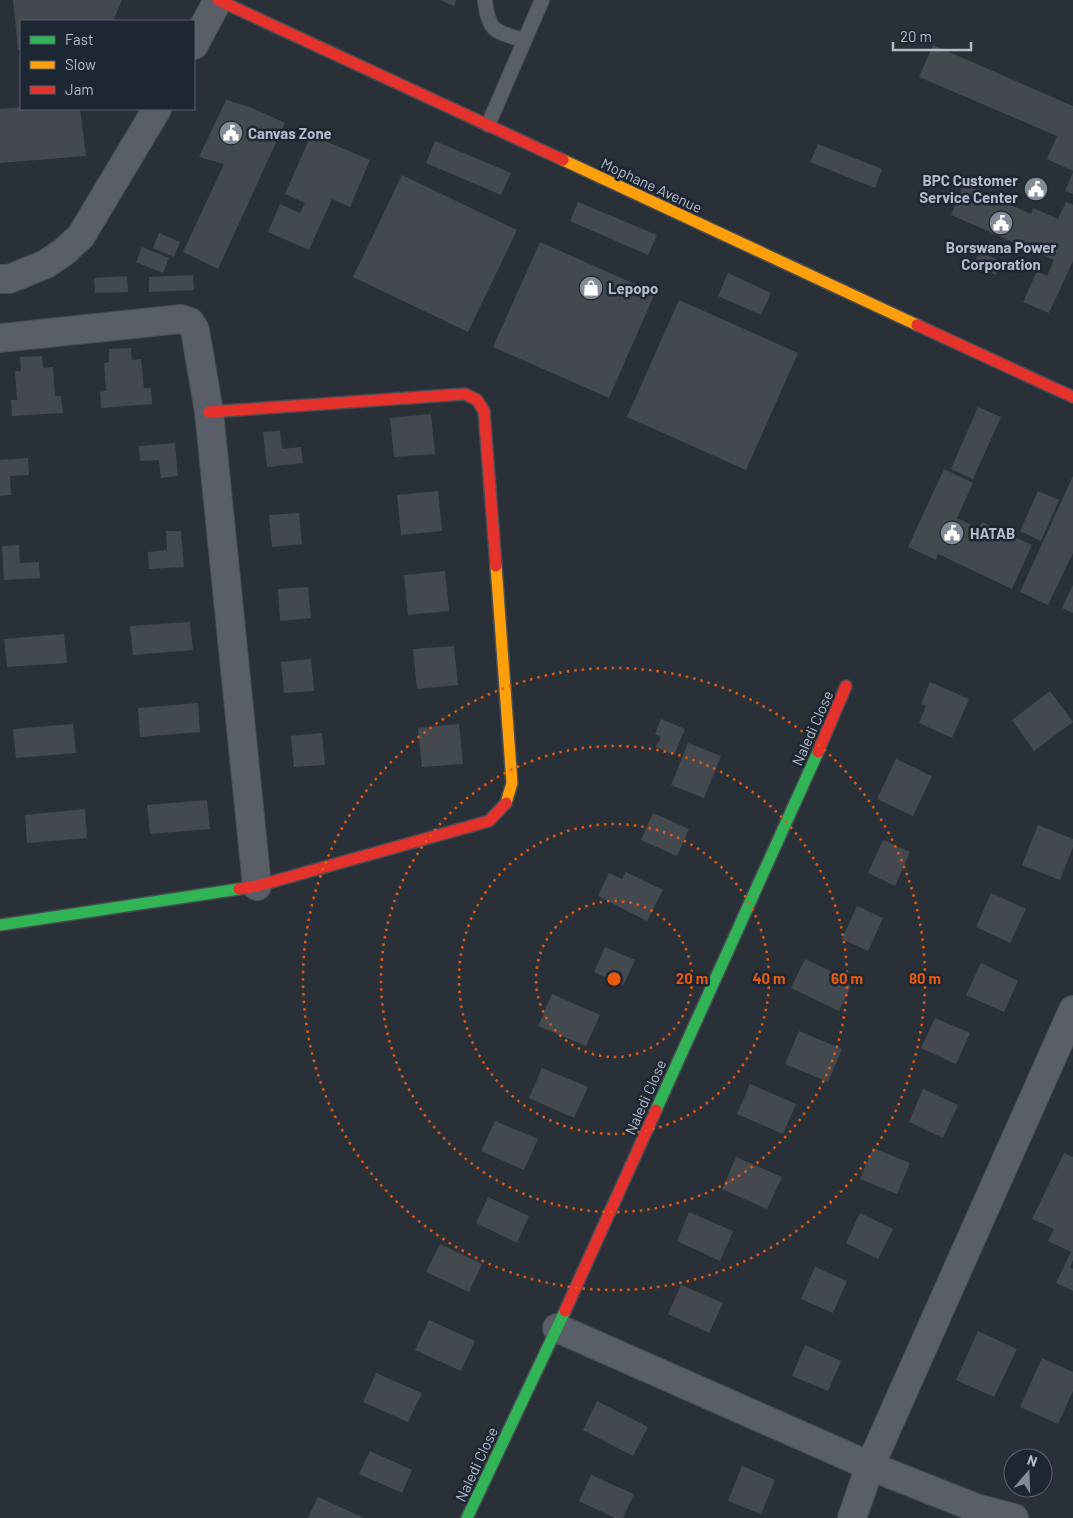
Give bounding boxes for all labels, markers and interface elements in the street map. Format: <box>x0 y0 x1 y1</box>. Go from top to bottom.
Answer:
legend <box>20 20 195 110</box>
scale bar <box>893 20 970 52</box>
text: 20 m <box>900 27 932 45</box>
text: Fast <box>65 30 93 48</box>
text: Slow <box>65 55 96 73</box>
text: Jam <box>65 80 94 98</box>
public building icon: Canvas Zone <box>218 120 244 146</box>
place label: Canvas Zone <box>248 124 332 142</box>
street label: Mophane Avenue <box>599 154 705 216</box>
place label: BPC Customer Service Center <box>919 171 1018 206</box>
public building icon: BPC Customer Service Center <box>1023 176 1049 202</box>
public building icon: Borswana Power Corporation <box>988 210 1014 236</box>
place label: Borswana Power Corporation <box>946 238 1056 273</box>
shop icon: Lepopo <box>578 275 604 301</box>
place label: Lepopo <box>608 279 658 297</box>
public building icon: HATAB <box>939 520 965 546</box>
place label: HATAB <box>970 524 1015 542</box>
street label: Naledi Close <box>787 688 837 768</box>
text: 20 m <box>676 969 708 987</box>
text: 40 m <box>752 969 786 987</box>
text: 60 m <box>831 969 863 987</box>
text: 80 m <box>909 969 941 987</box>
centre of rings <box>605 970 623 988</box>
street label: Naledi Close <box>620 1057 670 1137</box>
street label: Naledi Close <box>451 1424 501 1504</box>
north arrow <box>1003 1448 1053 1498</box>
text: N <box>1025 1451 1040 1470</box>

